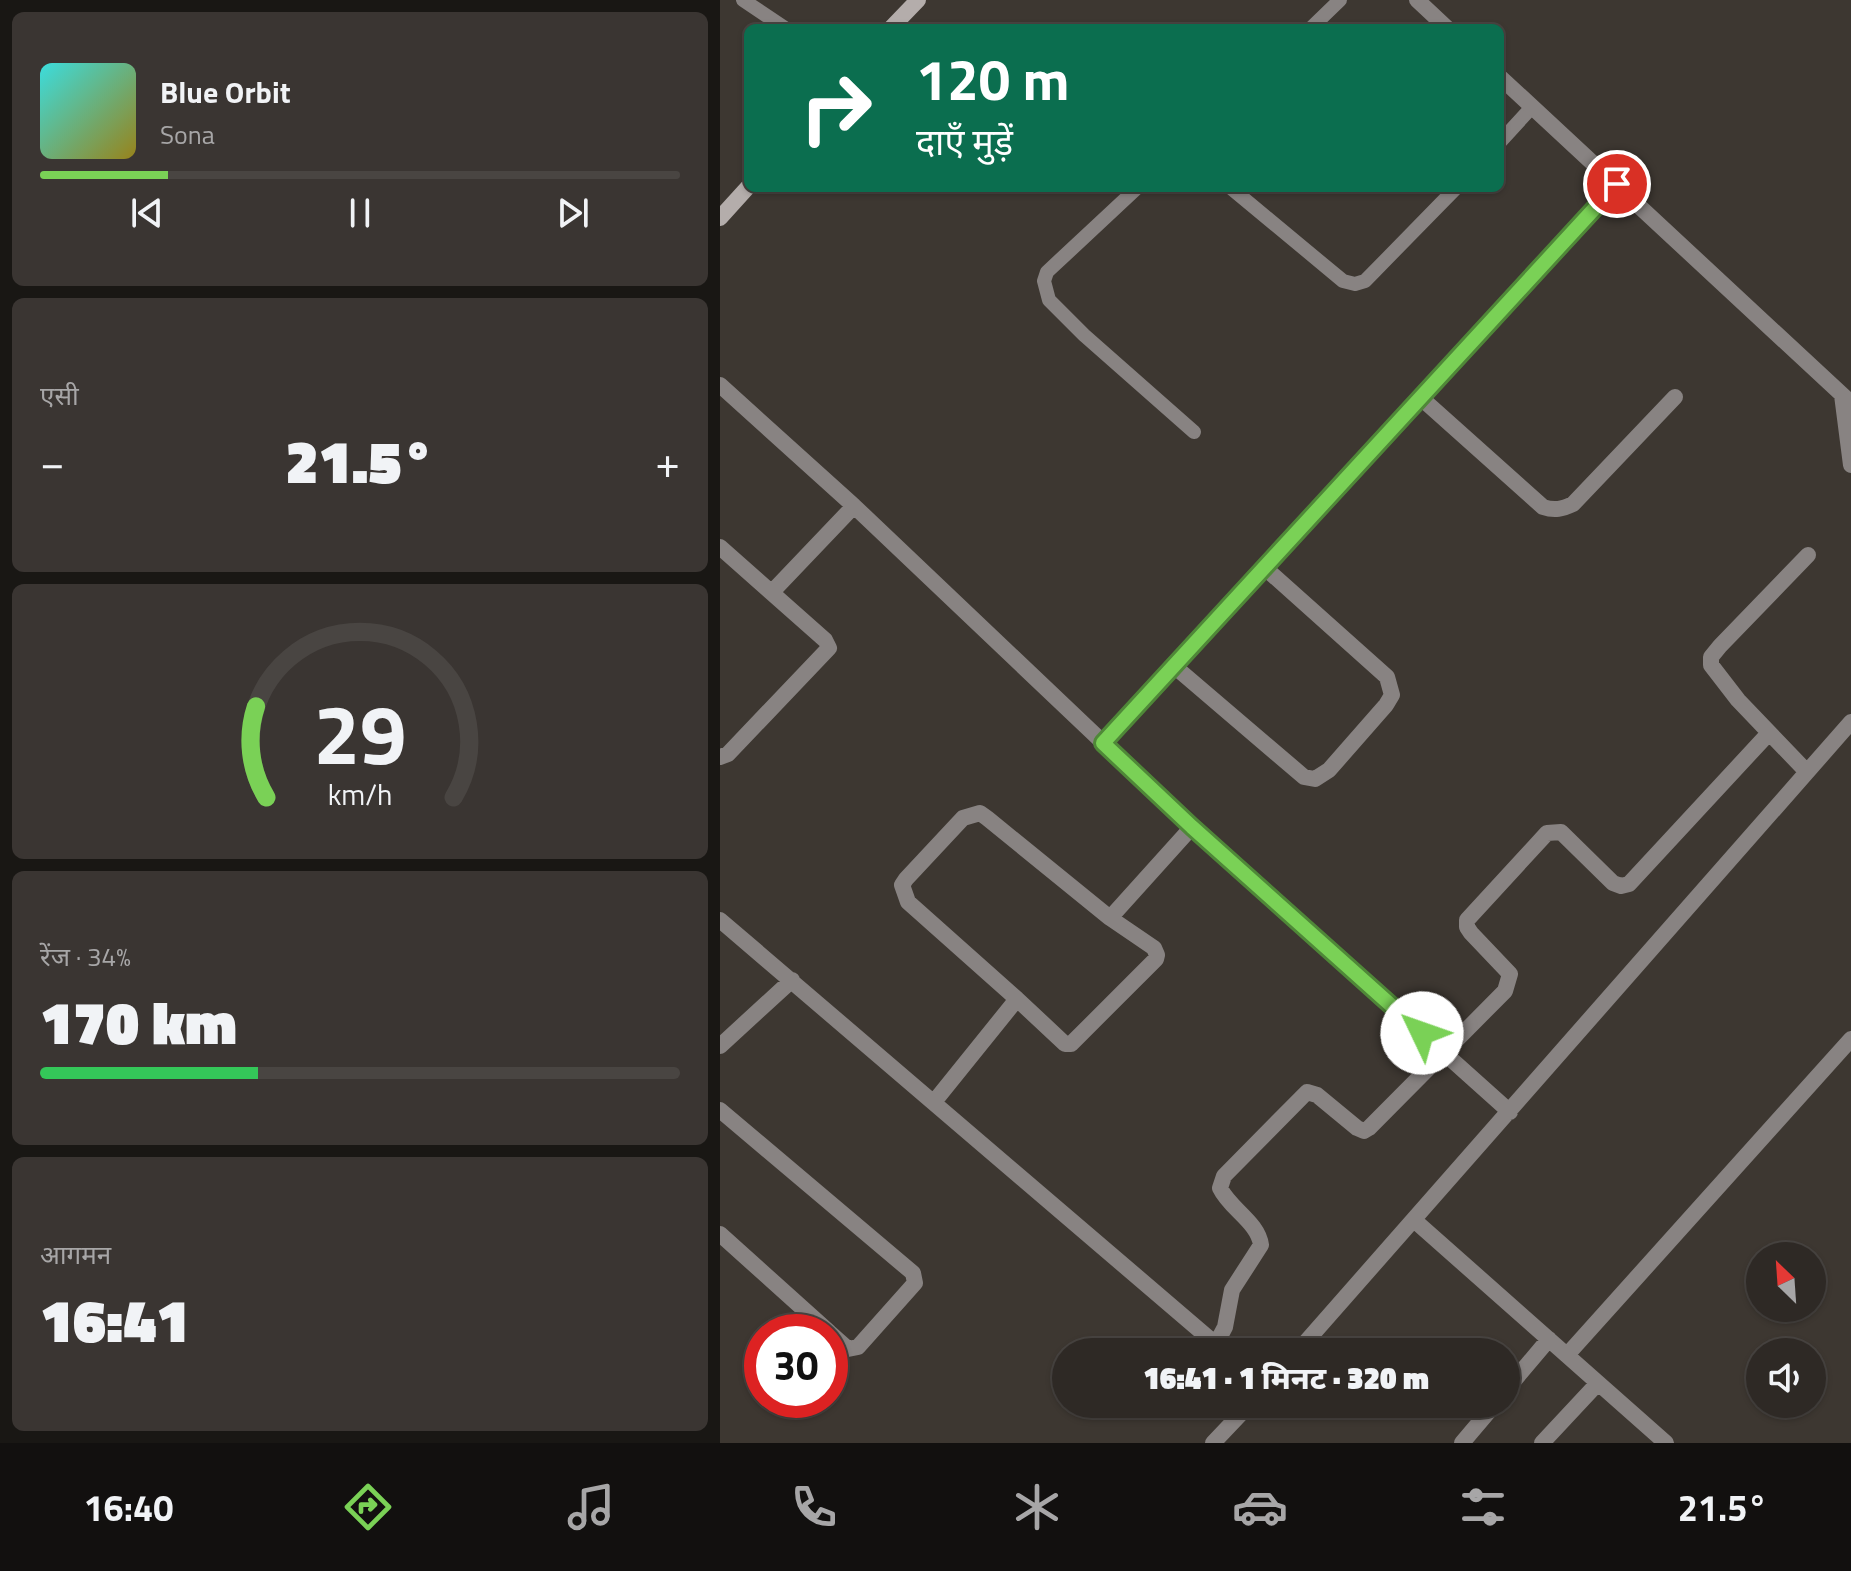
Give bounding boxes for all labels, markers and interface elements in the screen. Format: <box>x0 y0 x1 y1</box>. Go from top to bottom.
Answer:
text: 120 m <box>916 37 1069 122</box>
icon: right <box>784 56 888 160</box>
text: Blue Orbit <box>160 69 291 115</box>
text: दाएँ मुड़ें <box>916 114 1013 169</box>
text: Sona <box>160 115 215 154</box>
pin <box>1583 150 1651 218</box>
icon: arrive <box>1595 162 1639 206</box>
icon: previous <box>125 191 169 235</box>
icon: pause <box>338 191 382 235</box>
icon: next <box>551 191 595 235</box>
text: एसी <box>40 376 79 415</box>
text: 21.5° <box>286 415 434 506</box>
text: − <box>40 428 65 495</box>
text: + <box>655 428 680 495</box>
text: 29 <box>313 669 407 795</box>
text: km/h <box>328 773 392 816</box>
text: रेंज · 34% <box>40 937 131 976</box>
text: 170 km <box>40 976 237 1067</box>
position arrow <box>1380 991 1464 1075</box>
text: आगमन <box>40 1235 111 1274</box>
north arrow <box>1746 1242 1826 1322</box>
map controls <box>1746 1242 1826 1418</box>
text: 16:41 <box>40 1274 189 1365</box>
speed limit sign: 30 <box>744 1314 848 1418</box>
button: sound <box>1746 1338 1826 1418</box>
text: 16:41 · 1 मिनट · 320 m <box>1143 1355 1429 1401</box>
icon: directions <box>340 1479 396 1535</box>
icon: music <box>563 1479 619 1535</box>
icon: phone <box>786 1479 842 1535</box>
icon: climate <box>1009 1479 1065 1535</box>
icon: car <box>1232 1479 1288 1535</box>
icon: filters <box>1455 1479 1511 1535</box>
text: 16:40 <box>83 1480 173 1535</box>
text: 21.5° <box>1678 1480 1768 1535</box>

